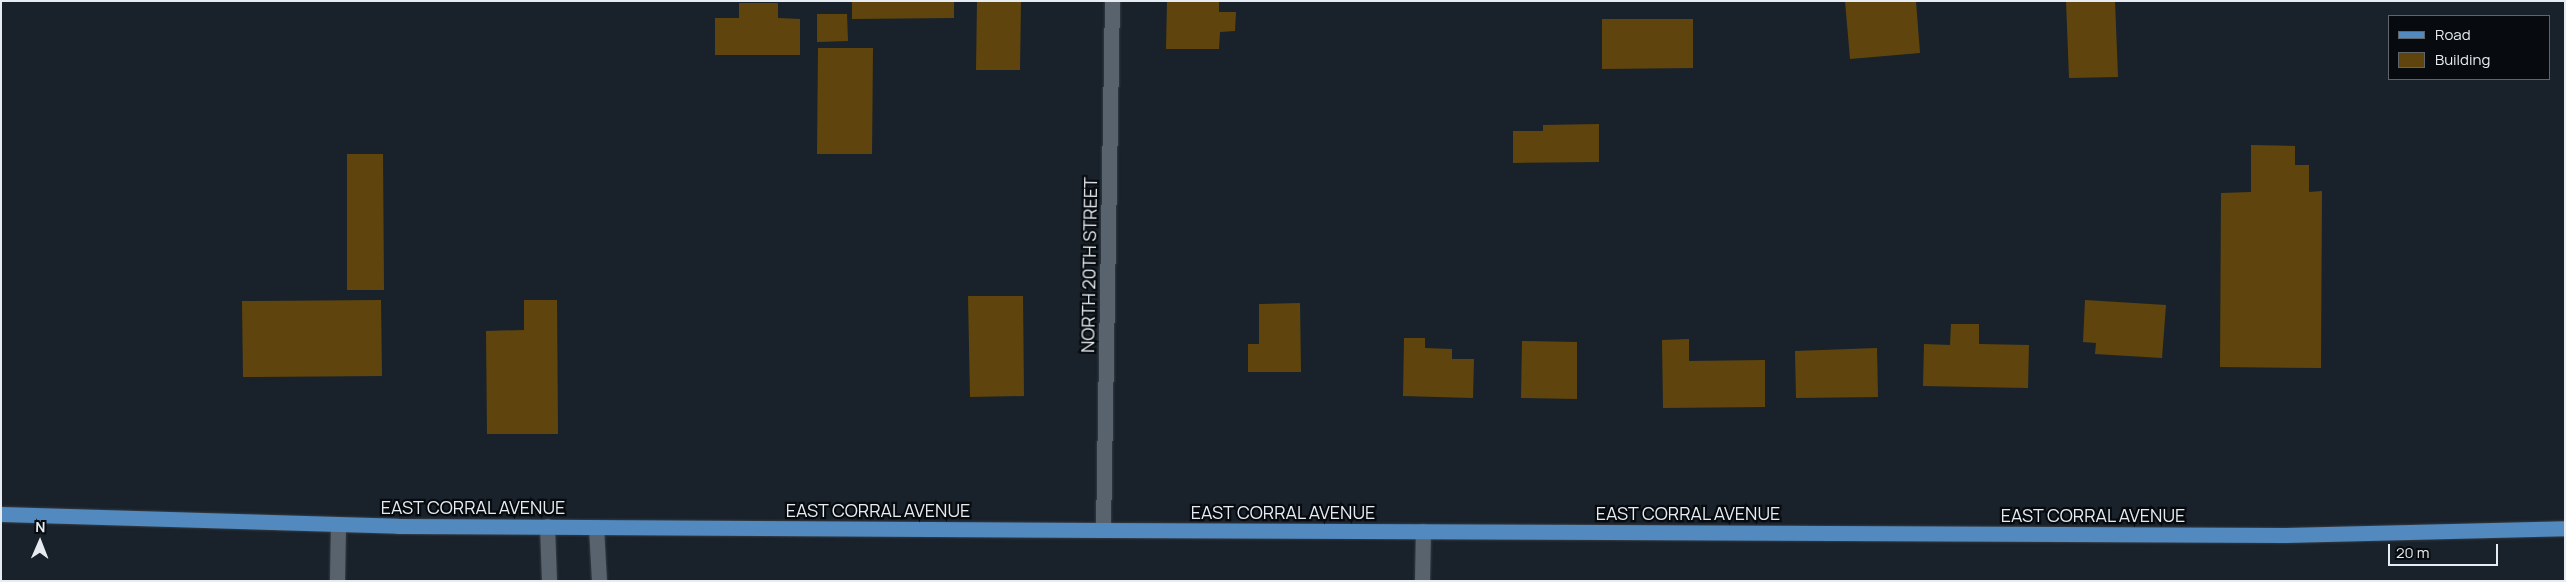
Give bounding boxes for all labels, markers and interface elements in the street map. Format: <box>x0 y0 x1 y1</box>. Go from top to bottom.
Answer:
legend <box>2388 15 2551 80</box>
text: Road <box>2435 24 2471 45</box>
text: Building <box>2435 49 2490 70</box>
street label: NORTH 20TH STREET <box>1077 177 1101 353</box>
street label: EAST CORRAL AVENUE <box>380 496 566 518</box>
street label: EAST CORRAL AVENUE <box>785 499 971 521</box>
street label: EAST CORRAL AVENUE <box>1190 501 1376 523</box>
street label: EAST CORRAL AVENUE <box>1595 502 1781 524</box>
street label: EAST CORRAL AVENUE <box>2000 504 2186 526</box>
north arrow <box>15 517 65 567</box>
text: N <box>35 517 45 536</box>
scale bar <box>2391 534 2501 566</box>
text: 20 m <box>2396 542 2429 563</box>

